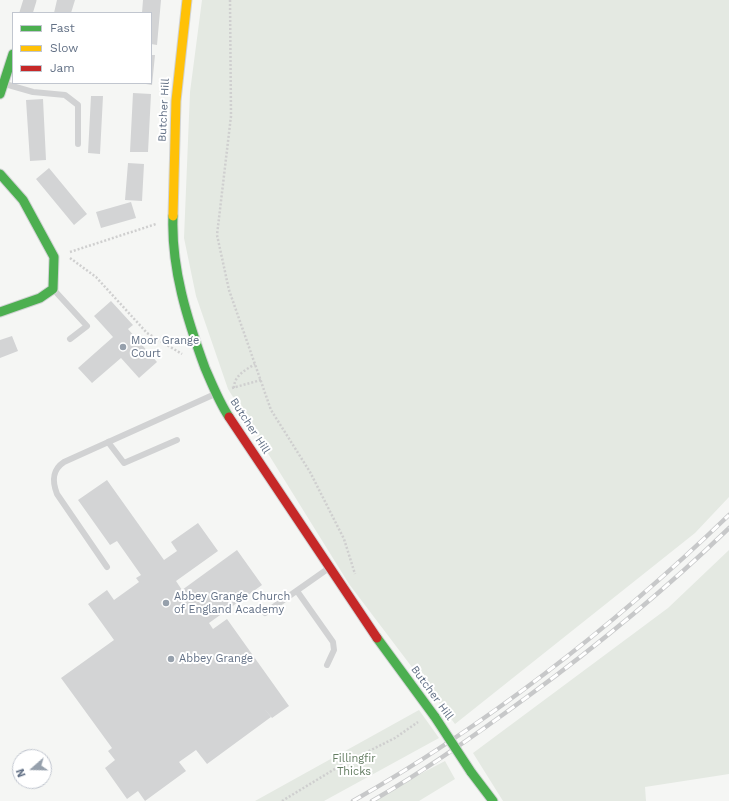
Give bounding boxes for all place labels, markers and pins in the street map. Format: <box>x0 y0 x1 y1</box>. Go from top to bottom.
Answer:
place label: Moor Grange Court <box>131 334 199 360</box>
marker: Moor Grange Court <box>118 342 128 352</box>
place label: Abbey Grange Church of England Academy <box>174 590 290 616</box>
marker: Abbey Grange Church of England Academy <box>161 598 171 608</box>
place label: Abbey Grange <box>179 652 253 666</box>
marker: Abbey Grange <box>166 654 176 664</box>

